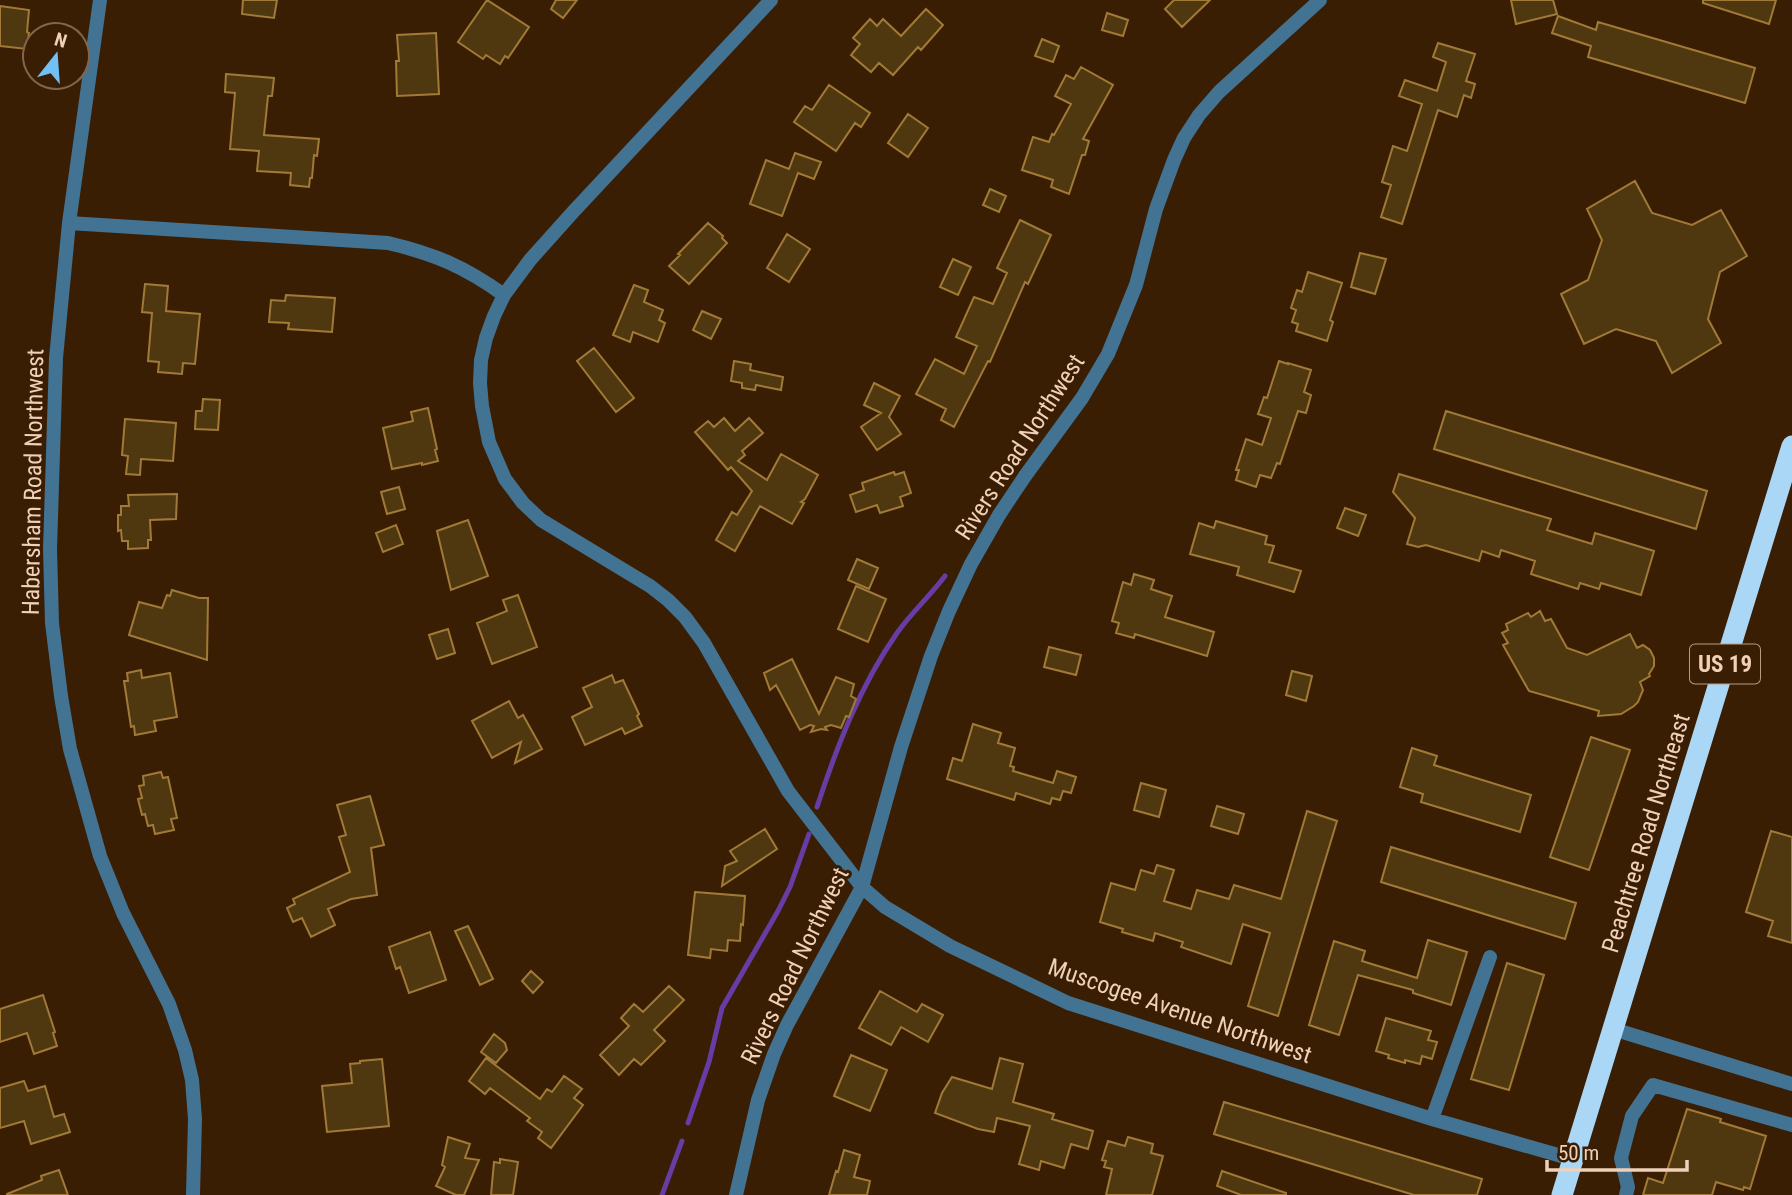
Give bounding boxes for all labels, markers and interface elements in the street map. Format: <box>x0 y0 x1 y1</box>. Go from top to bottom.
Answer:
north arrow <box>21 21 91 91</box>
text: N <box>52 28 70 53</box>
street label: Habersham Road Northwest <box>17 349 49 615</box>
street label: Rivers Road Northwest <box>950 349 1090 545</box>
road number: US 19 <box>1690 644 1760 684</box>
street label: Peachtree Road Northeast <box>1596 710 1696 956</box>
street label: Rivers Road Northwest <box>735 863 855 1069</box>
street label: Muscogee Avenue Northwest <box>1045 953 1315 1069</box>
scale bar <box>1547 1128 1687 1172</box>
text: 50 m <box>1558 1141 1599 1165</box>

